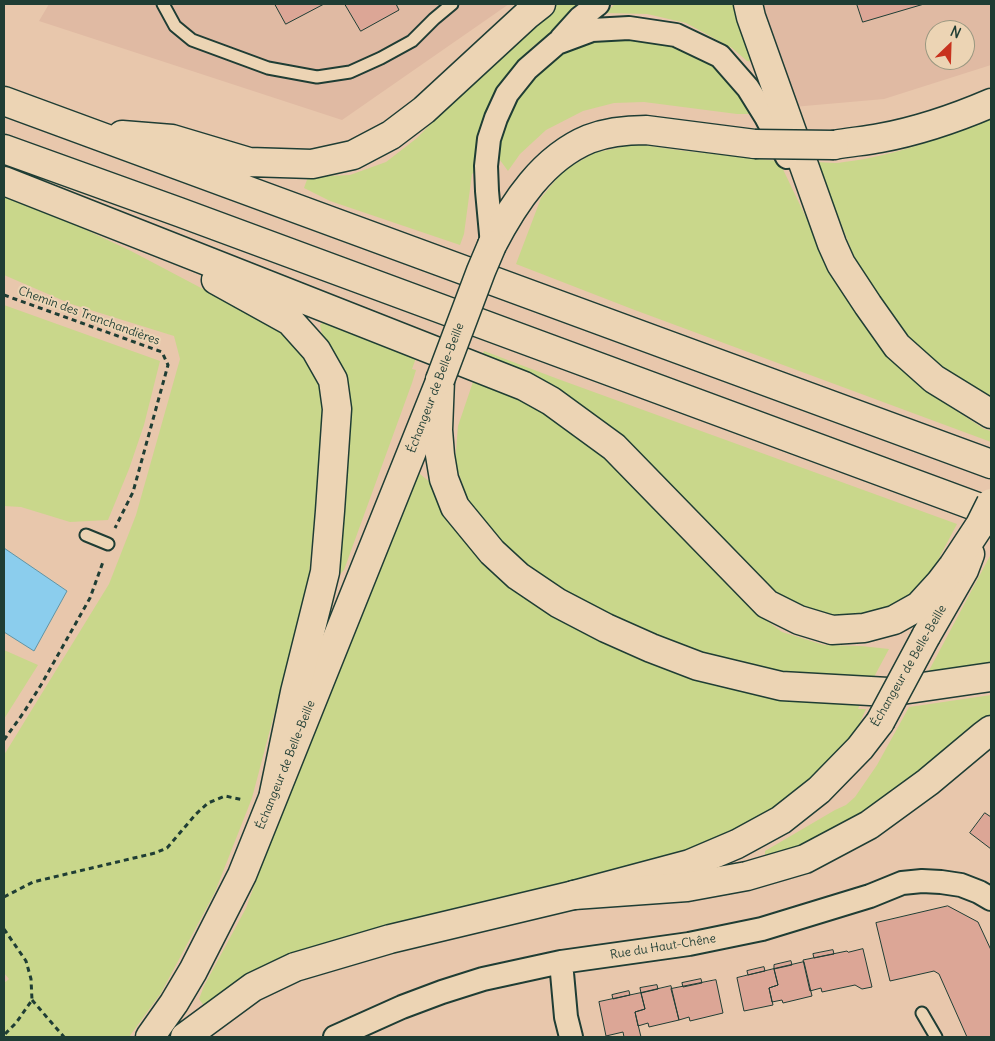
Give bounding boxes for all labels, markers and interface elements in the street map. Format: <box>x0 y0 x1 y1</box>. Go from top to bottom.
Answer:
north arrow <box>925 20 975 70</box>
text: N <box>948 22 964 42</box>
street label: Chemin des Tranchandières <box>16 284 162 348</box>
street label: Échangeur de Belle-Beille <box>405 321 467 455</box>
street label: Échangeur de Belle-Beille <box>868 603 950 729</box>
street label: Échangeur de Belle-Beille <box>253 698 319 832</box>
street label: Rue du Haut-Chêne <box>609 932 717 962</box>

